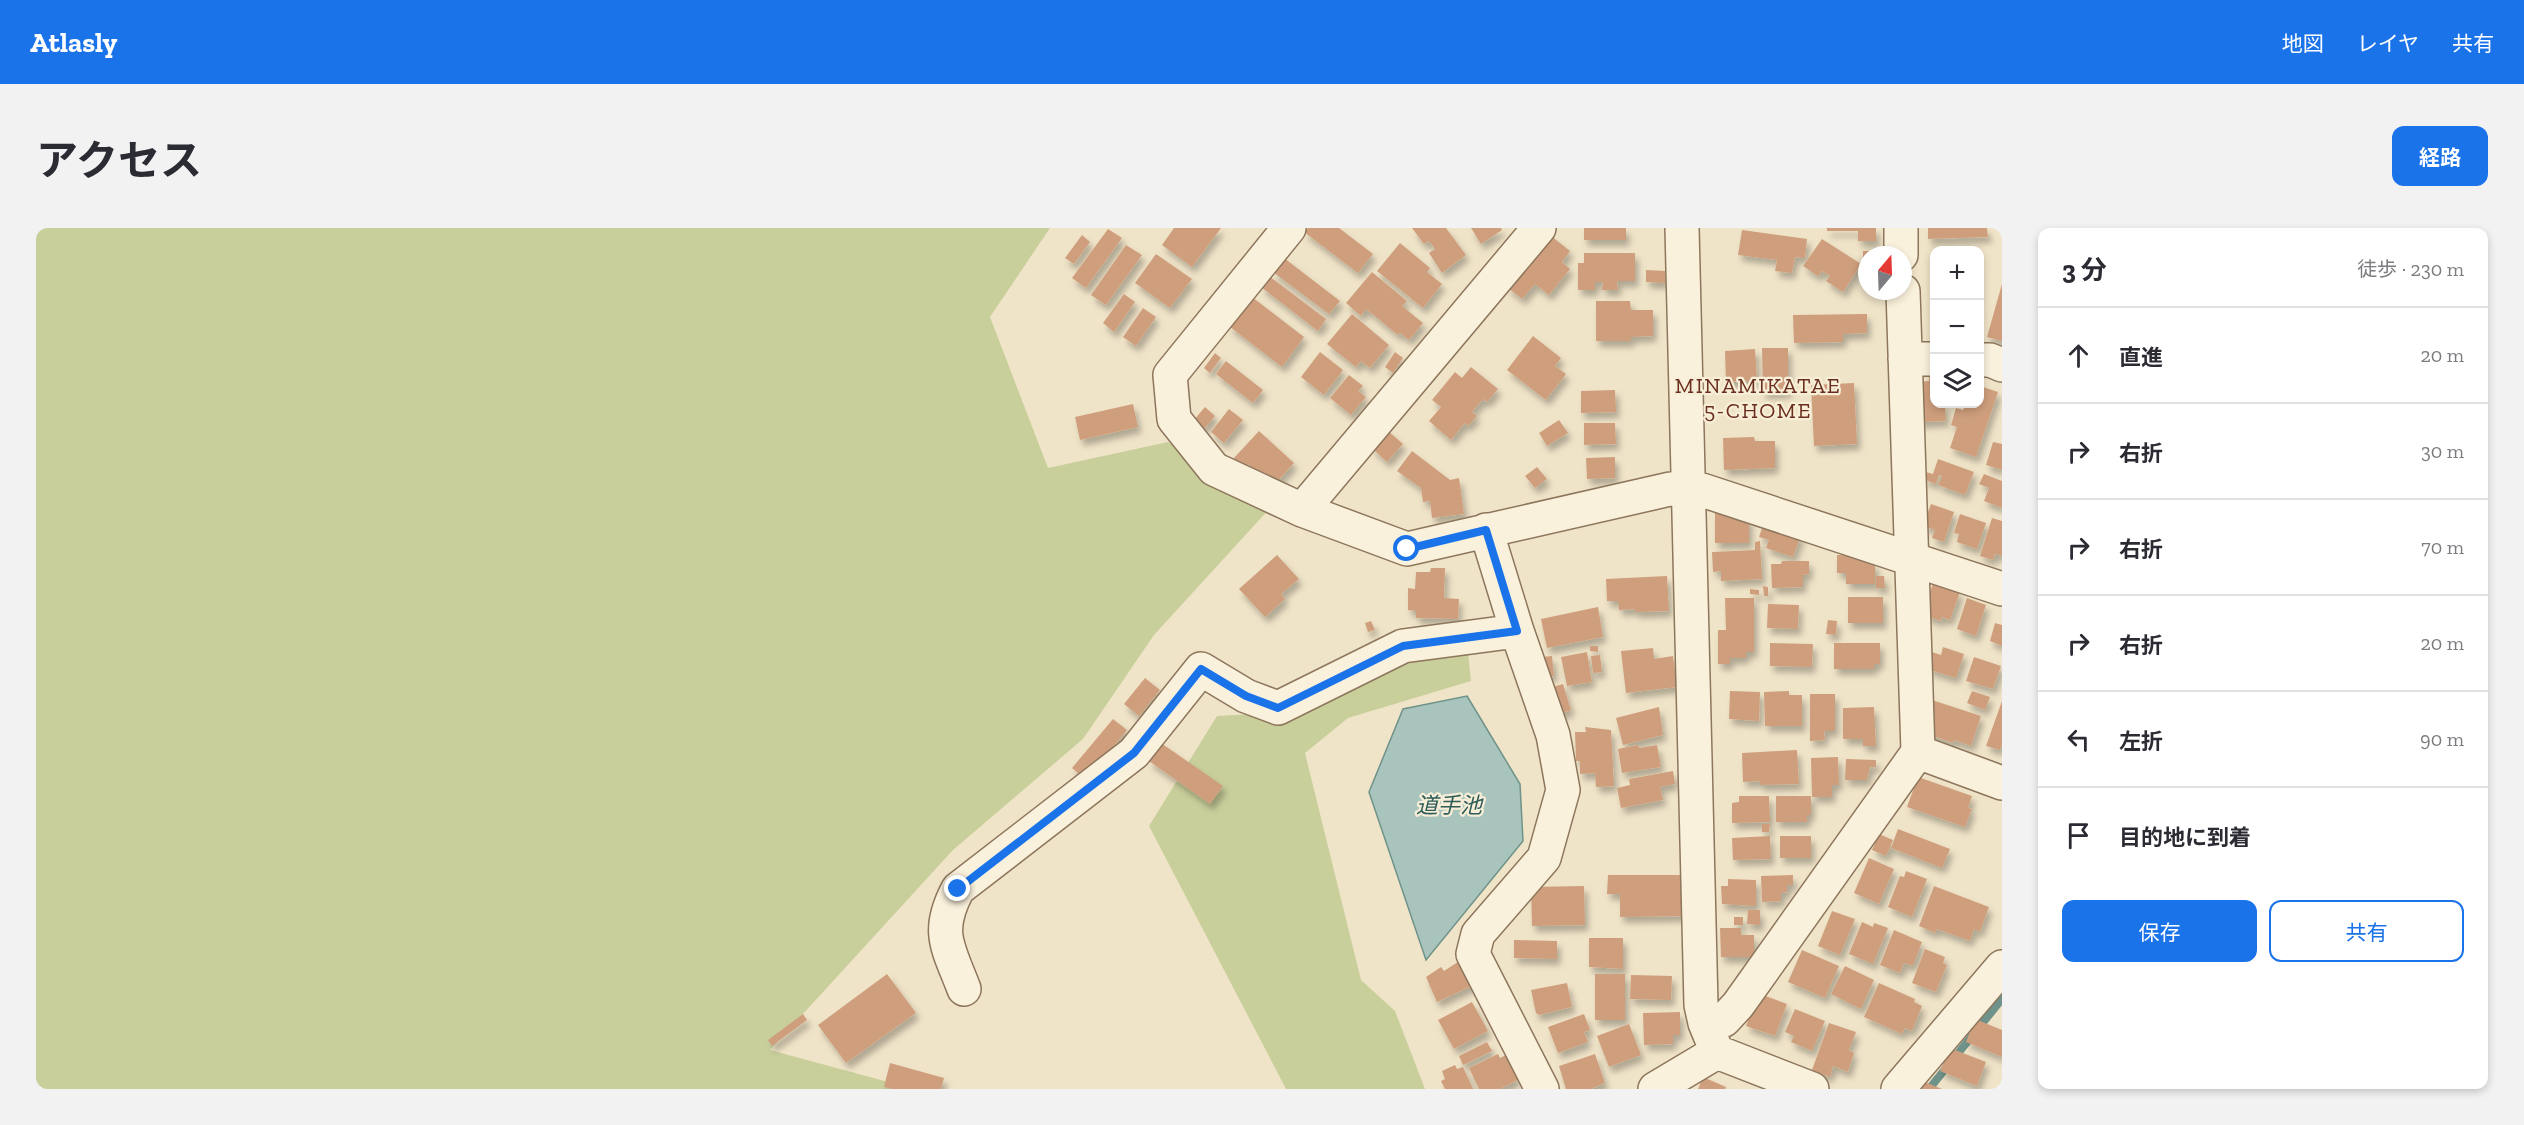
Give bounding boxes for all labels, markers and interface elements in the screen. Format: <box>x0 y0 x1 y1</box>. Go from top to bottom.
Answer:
text: Atlasly <box>30 26 117 59</box>
text: 地図 <box>2282 31 2324 56</box>
text: レイヤ <box>2357 31 2419 56</box>
text: 共有 <box>2452 31 2494 56</box>
button: 経路 <box>2392 126 2488 186</box>
text: アクセス <box>36 135 202 186</box>
north arrow <box>1858 246 1912 300</box>
map controls <box>1930 246 1984 408</box>
button: + <box>1930 246 1984 300</box>
text: 3 分 <box>2062 254 2107 286</box>
text: 徒歩 · 230 m <box>2357 257 2464 281</box>
button: − <box>1930 300 1984 354</box>
icon: ahead <box>2062 339 2095 372</box>
text: 20 m <box>2420 343 2464 367</box>
text: 直進 <box>2119 344 2163 371</box>
button: layers <box>1930 354 1984 408</box>
district label: MINAMIKATAE 5-CHOME <box>1675 372 1841 424</box>
icon: right <box>2062 435 2095 468</box>
text: 30 m <box>2421 439 2464 463</box>
text: 右折 <box>2119 440 2163 467</box>
icon: right <box>2062 531 2095 564</box>
route start <box>1393 535 1419 561</box>
text: 70 m <box>2421 535 2464 559</box>
text: 右折 <box>2119 536 2163 563</box>
icon: right <box>2062 627 2095 660</box>
text: 20 m <box>2420 631 2464 655</box>
text: 右折 <box>2119 632 2163 659</box>
icon: left <box>2062 723 2095 756</box>
text: 90 m <box>2420 727 2464 751</box>
text: 左折 <box>2119 728 2163 755</box>
water label: 道手池 <box>1416 792 1484 819</box>
icon: arrive <box>2062 819 2095 852</box>
text: 目的地に到着 <box>2119 824 2251 851</box>
route end <box>944 875 970 901</box>
button: 保存 <box>2062 900 2257 962</box>
button: 共有 <box>2269 900 2464 962</box>

